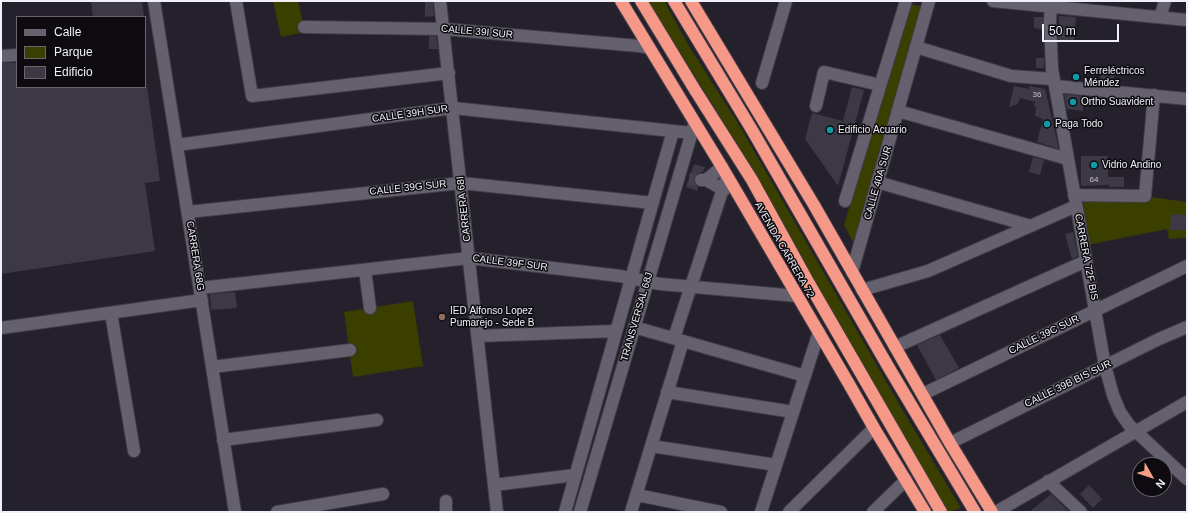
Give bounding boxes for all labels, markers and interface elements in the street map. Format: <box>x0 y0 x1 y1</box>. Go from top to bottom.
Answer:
legend <box>16 16 146 88</box>
scale bar <box>1044 16 1121 42</box>
street label: CALLE 39I SUR <box>440 23 514 41</box>
text: 50 m <box>1049 24 1076 38</box>
text: Calle <box>54 25 81 39</box>
text: Parque <box>54 45 93 59</box>
text: Edificio <box>54 65 93 79</box>
place label: Ferreléctricos Méndez <box>1084 65 1145 88</box>
marker: Ferreléctricos Méndez <box>1071 72 1081 82</box>
house number: 36 <box>1033 90 1041 100</box>
place label: Ortho Suavident <box>1081 96 1153 108</box>
marker: Ortho Suavident <box>1068 97 1078 107</box>
street label: CALLE 39H SUR <box>371 103 449 125</box>
place label: Paga Todo <box>1055 118 1103 130</box>
marker: Paga Todo <box>1042 119 1052 129</box>
place label: Edificio Acuario <box>838 124 907 136</box>
marker: Edificio Acuario <box>825 125 835 135</box>
street label: CALLE 40A SUR <box>862 145 894 221</box>
place label: Vidrio Andino <box>1102 159 1161 171</box>
marker: Vidrio Andino <box>1089 160 1099 170</box>
house number: 64 <box>1090 175 1098 185</box>
street label: CARRERA 68I <box>455 176 473 242</box>
street label: CALLE 39G SUR <box>369 178 447 198</box>
street label: AVENIDA CARRERA 72 <box>752 200 816 300</box>
street label: CARRERA 72F BIS <box>1072 213 1100 301</box>
street label: CARRERA 68G <box>184 220 206 292</box>
street label: CALLE 39F SUR <box>472 252 548 274</box>
street label: TRANSVERSAL 68J <box>619 271 655 363</box>
place label: IED Alfonso Lopez Pumarejo - Sede B <box>450 305 534 328</box>
marker: IED Alfonso Lopez Pumarejo - Sede B <box>437 312 447 322</box>
street label: CALLE 39C SUR <box>1007 313 1081 357</box>
street label: CALLE 39B BIS SUR <box>1023 358 1113 410</box>
north arrow <box>1132 457 1172 497</box>
text: N <box>1153 477 1168 491</box>

